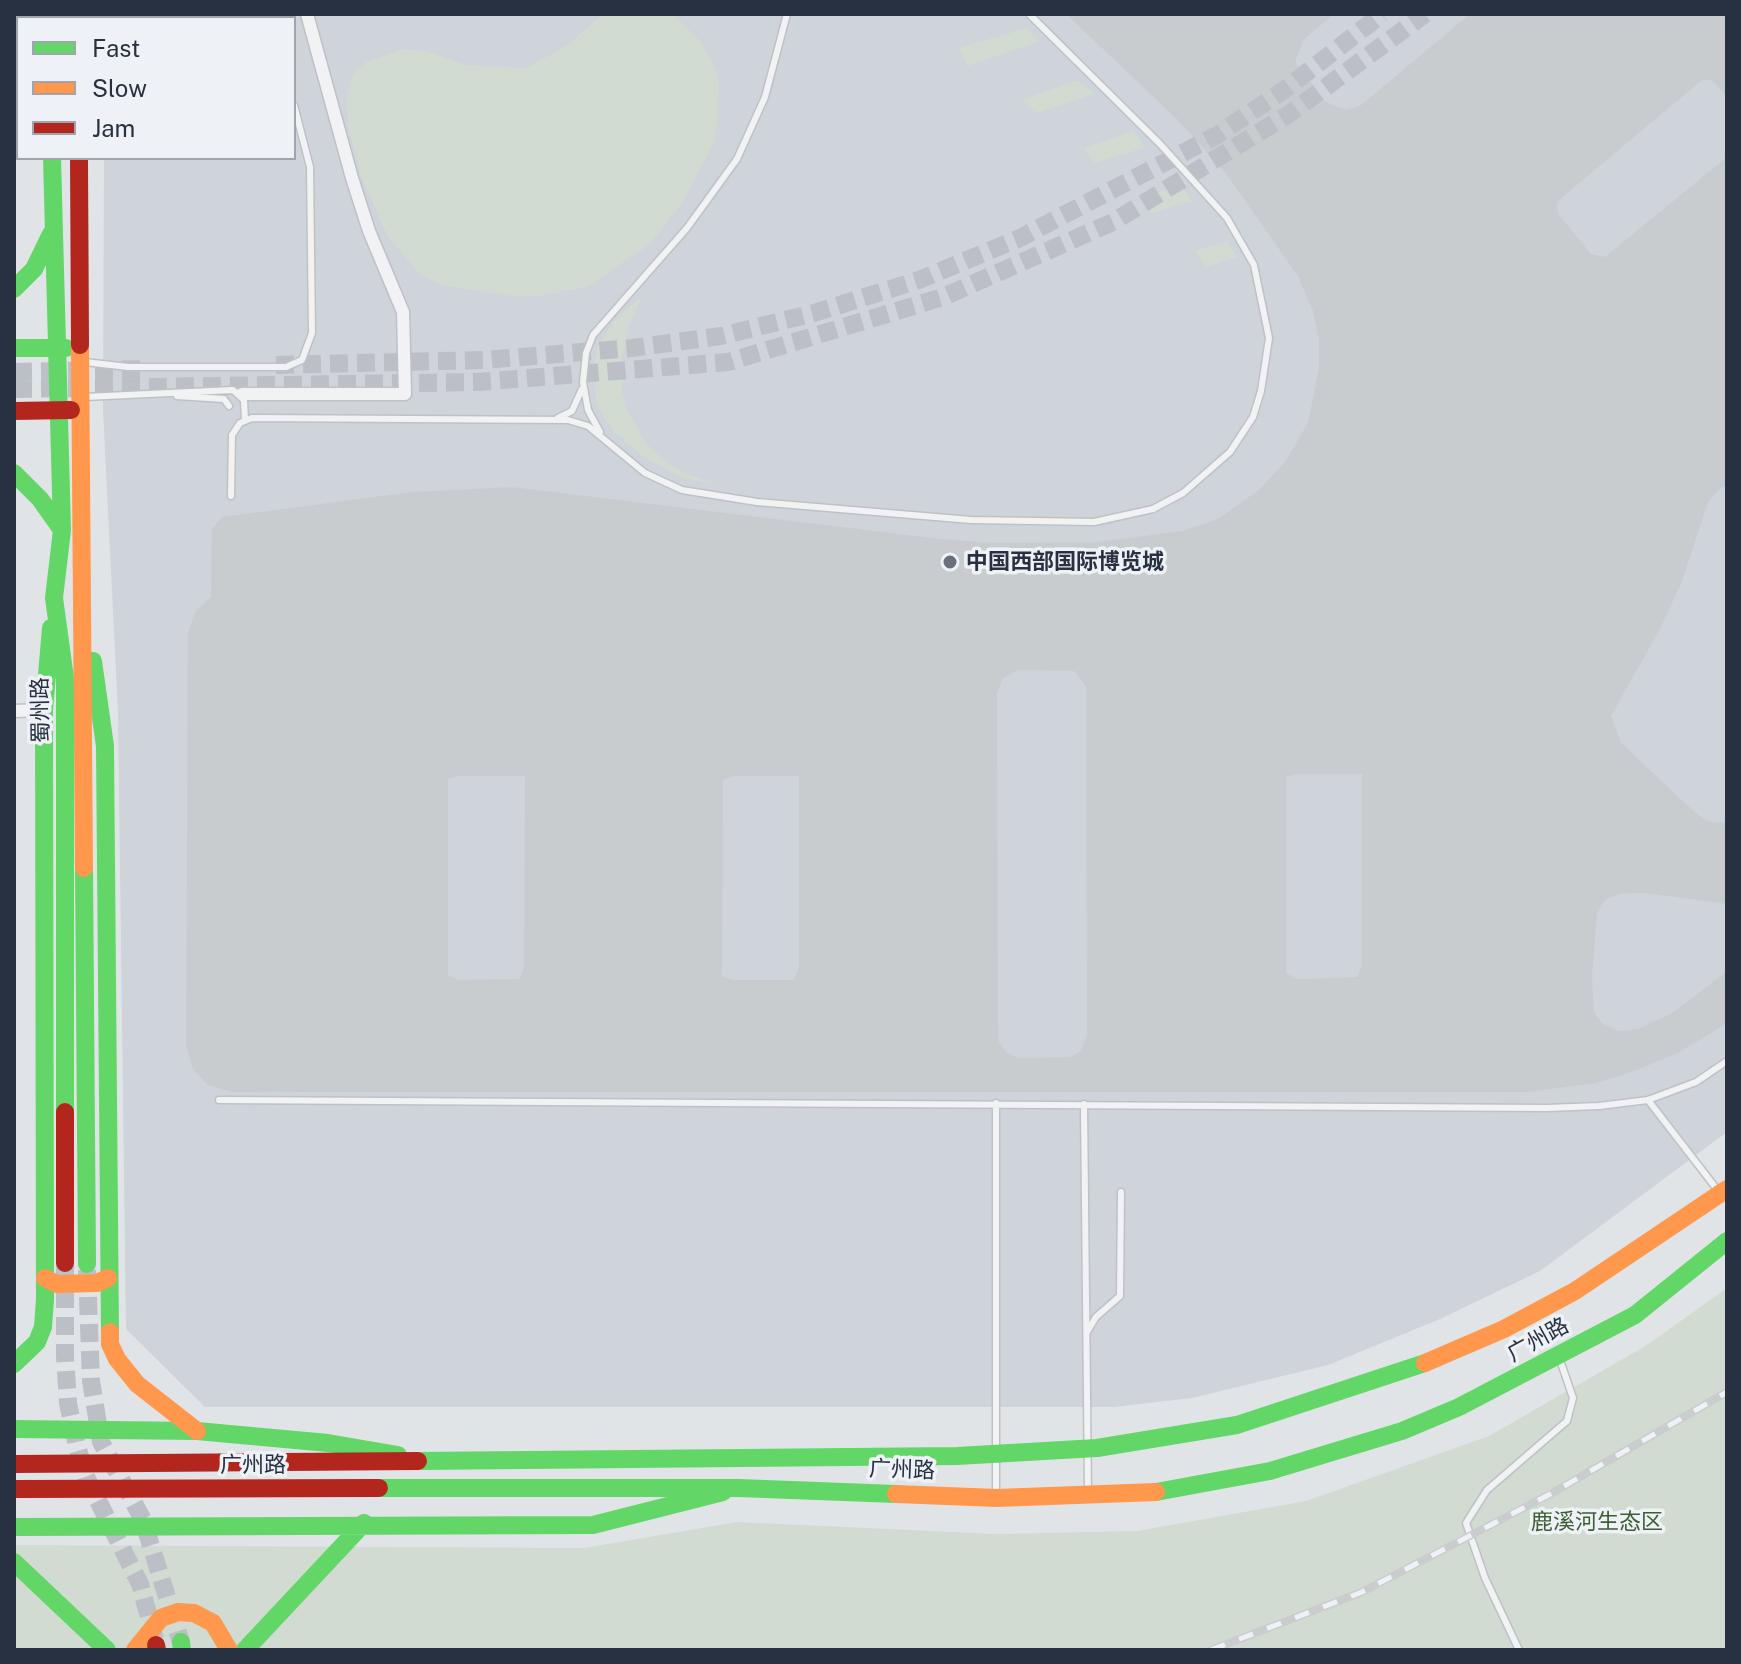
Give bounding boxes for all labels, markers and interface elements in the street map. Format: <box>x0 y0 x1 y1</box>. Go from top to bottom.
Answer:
legend <box>16 16 296 160</box>
text: Fast <box>92 34 140 62</box>
text: Slow <box>92 74 147 102</box>
text: Jam <box>92 114 135 142</box>
place label: 中国西部国际博览城 <box>966 549 1164 575</box>
marker: 中国西部国际博览城 <box>941 553 959 571</box>
street label: 蜀州路 <box>27 677 55 743</box>
street label: 广州路 <box>1503 1312 1573 1368</box>
street label: 广州路 <box>220 1452 286 1478</box>
street label: 广州路 <box>869 1456 935 1484</box>
park label: 鹿溪河生态区 <box>1531 1509 1663 1535</box>

